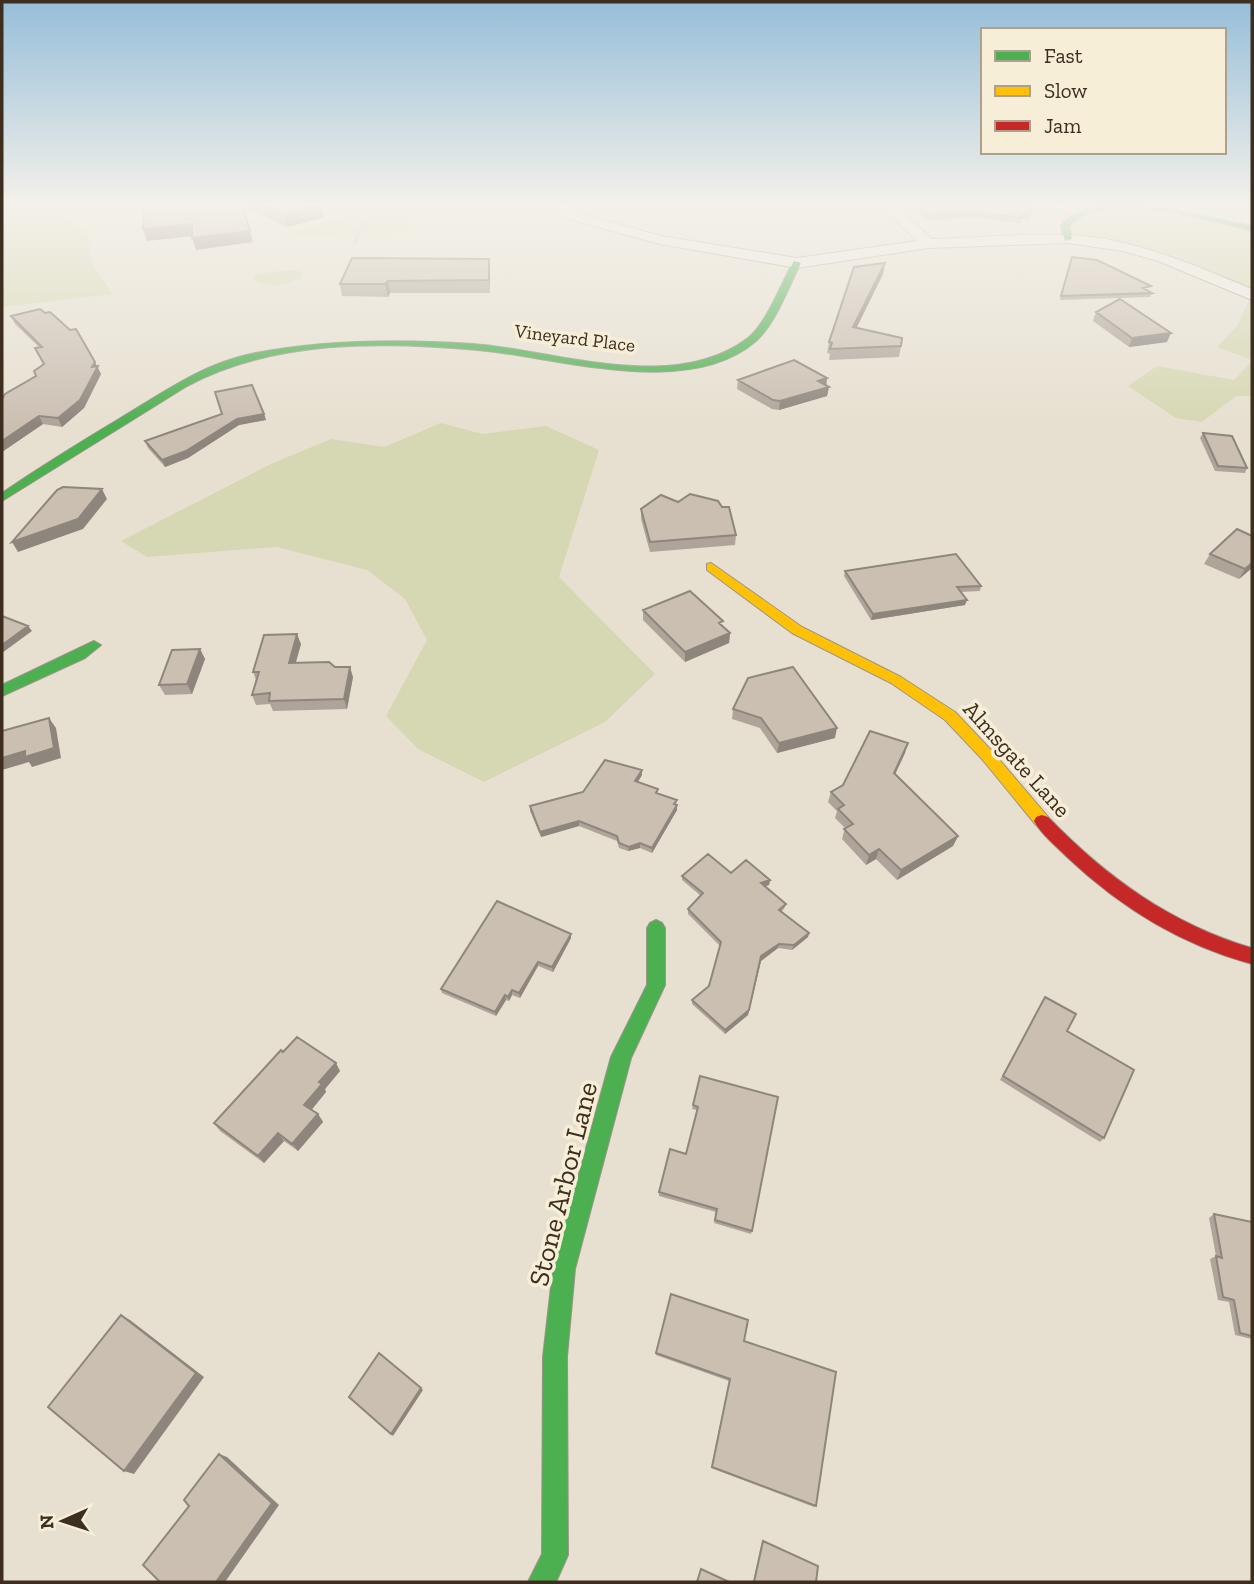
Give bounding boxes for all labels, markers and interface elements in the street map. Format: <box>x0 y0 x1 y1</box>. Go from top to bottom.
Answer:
legend <box>981 28 1226 154</box>
text: Fast <box>1044 43 1083 68</box>
text: Slow <box>1044 78 1087 103</box>
text: Jam <box>1044 113 1081 138</box>
street label: Vineyard Place <box>512 319 637 357</box>
street label: Almsgate Lane <box>957 695 1077 823</box>
street label: Stone Arbor Lane <box>522 1078 604 1290</box>
north arrow <box>28 1486 98 1556</box>
text: N <box>35 1514 58 1530</box>

